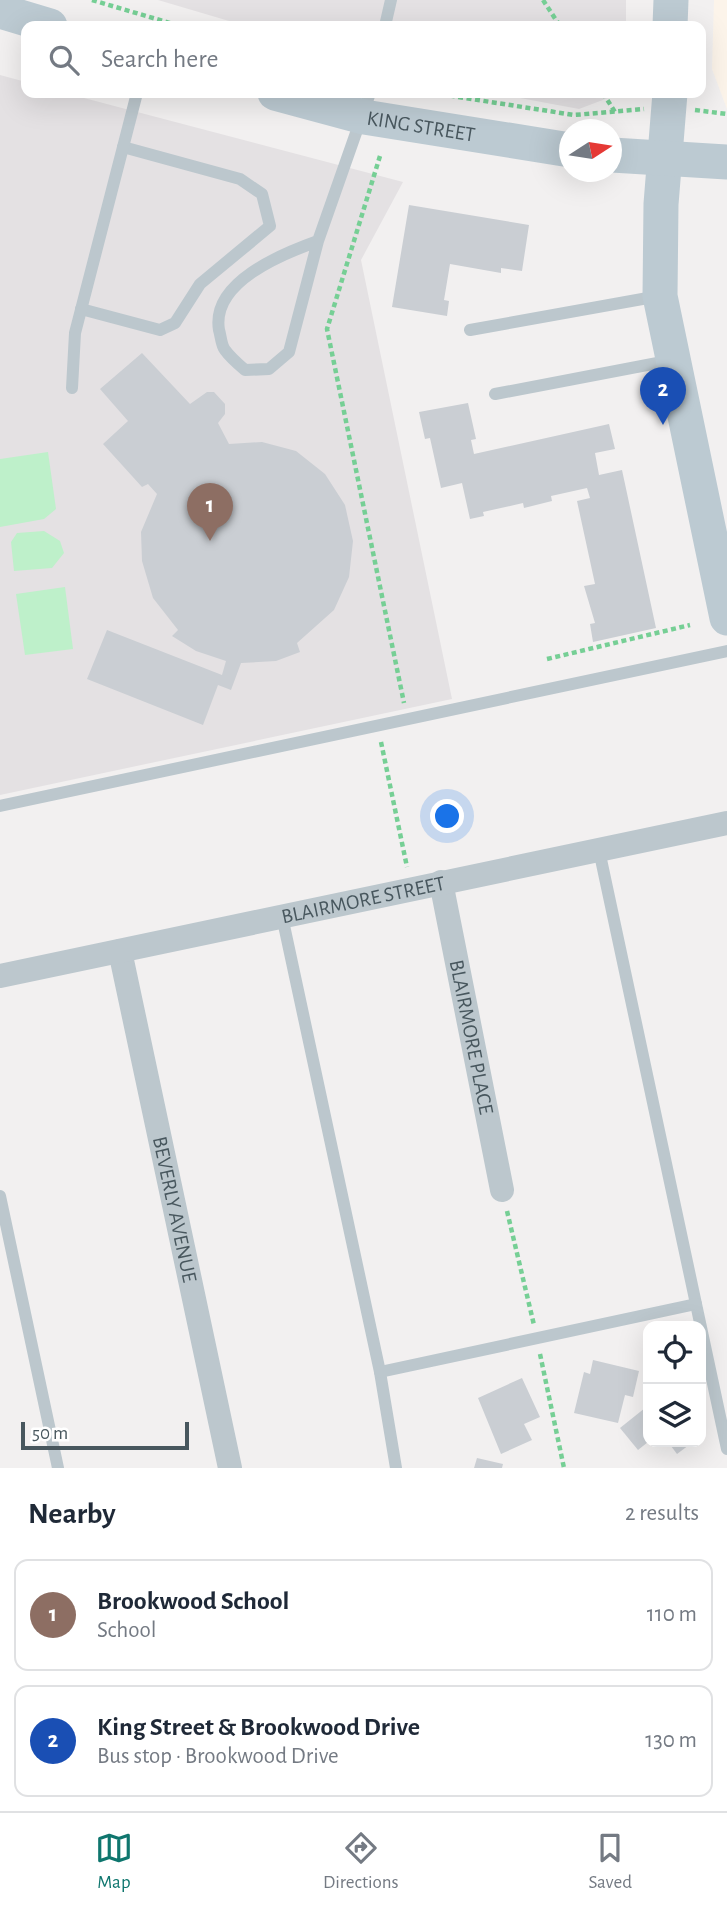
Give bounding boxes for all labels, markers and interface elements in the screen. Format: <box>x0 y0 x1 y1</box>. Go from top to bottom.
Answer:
search box <box>21 21 706 98</box>
icon: search <box>45 41 83 79</box>
text: Search here <box>101 46 219 72</box>
street label: KING STREET <box>365 108 477 146</box>
north arrow <box>559 119 622 182</box>
pin: 2 <box>640 367 686 425</box>
pin: 1 <box>187 483 233 541</box>
your location <box>430 799 464 833</box>
street label: BLAIRMORE STREET <box>279 873 447 928</box>
street label: BLAIRMORE PLACE <box>446 958 497 1116</box>
street label: BEVERLY AVENUE <box>149 1134 200 1284</box>
map controls <box>643 1321 706 1447</box>
button: locate <box>643 1321 706 1384</box>
button: layers <box>643 1384 706 1447</box>
scale bar <box>21 1419 189 1451</box>
text: 50 m <box>32 1424 68 1443</box>
text: Nearby <box>28 1499 116 1529</box>
text: 2 results <box>625 1502 699 1525</box>
text: Brookwood School <box>97 1588 289 1614</box>
text: 1 <box>49 1603 57 1626</box>
text: 110 m <box>647 1603 697 1626</box>
text: School <box>97 1619 156 1642</box>
text: King Street & Brookwood Drive <box>97 1714 420 1740</box>
text: 2 <box>48 1729 58 1752</box>
text: 130 m <box>645 1729 697 1752</box>
text: Bus stop · Brookwood Drive <box>97 1745 339 1768</box>
tab: Map <box>95 1829 133 1894</box>
tab: Directions <box>323 1829 399 1894</box>
tab: Saved <box>589 1829 632 1894</box>

